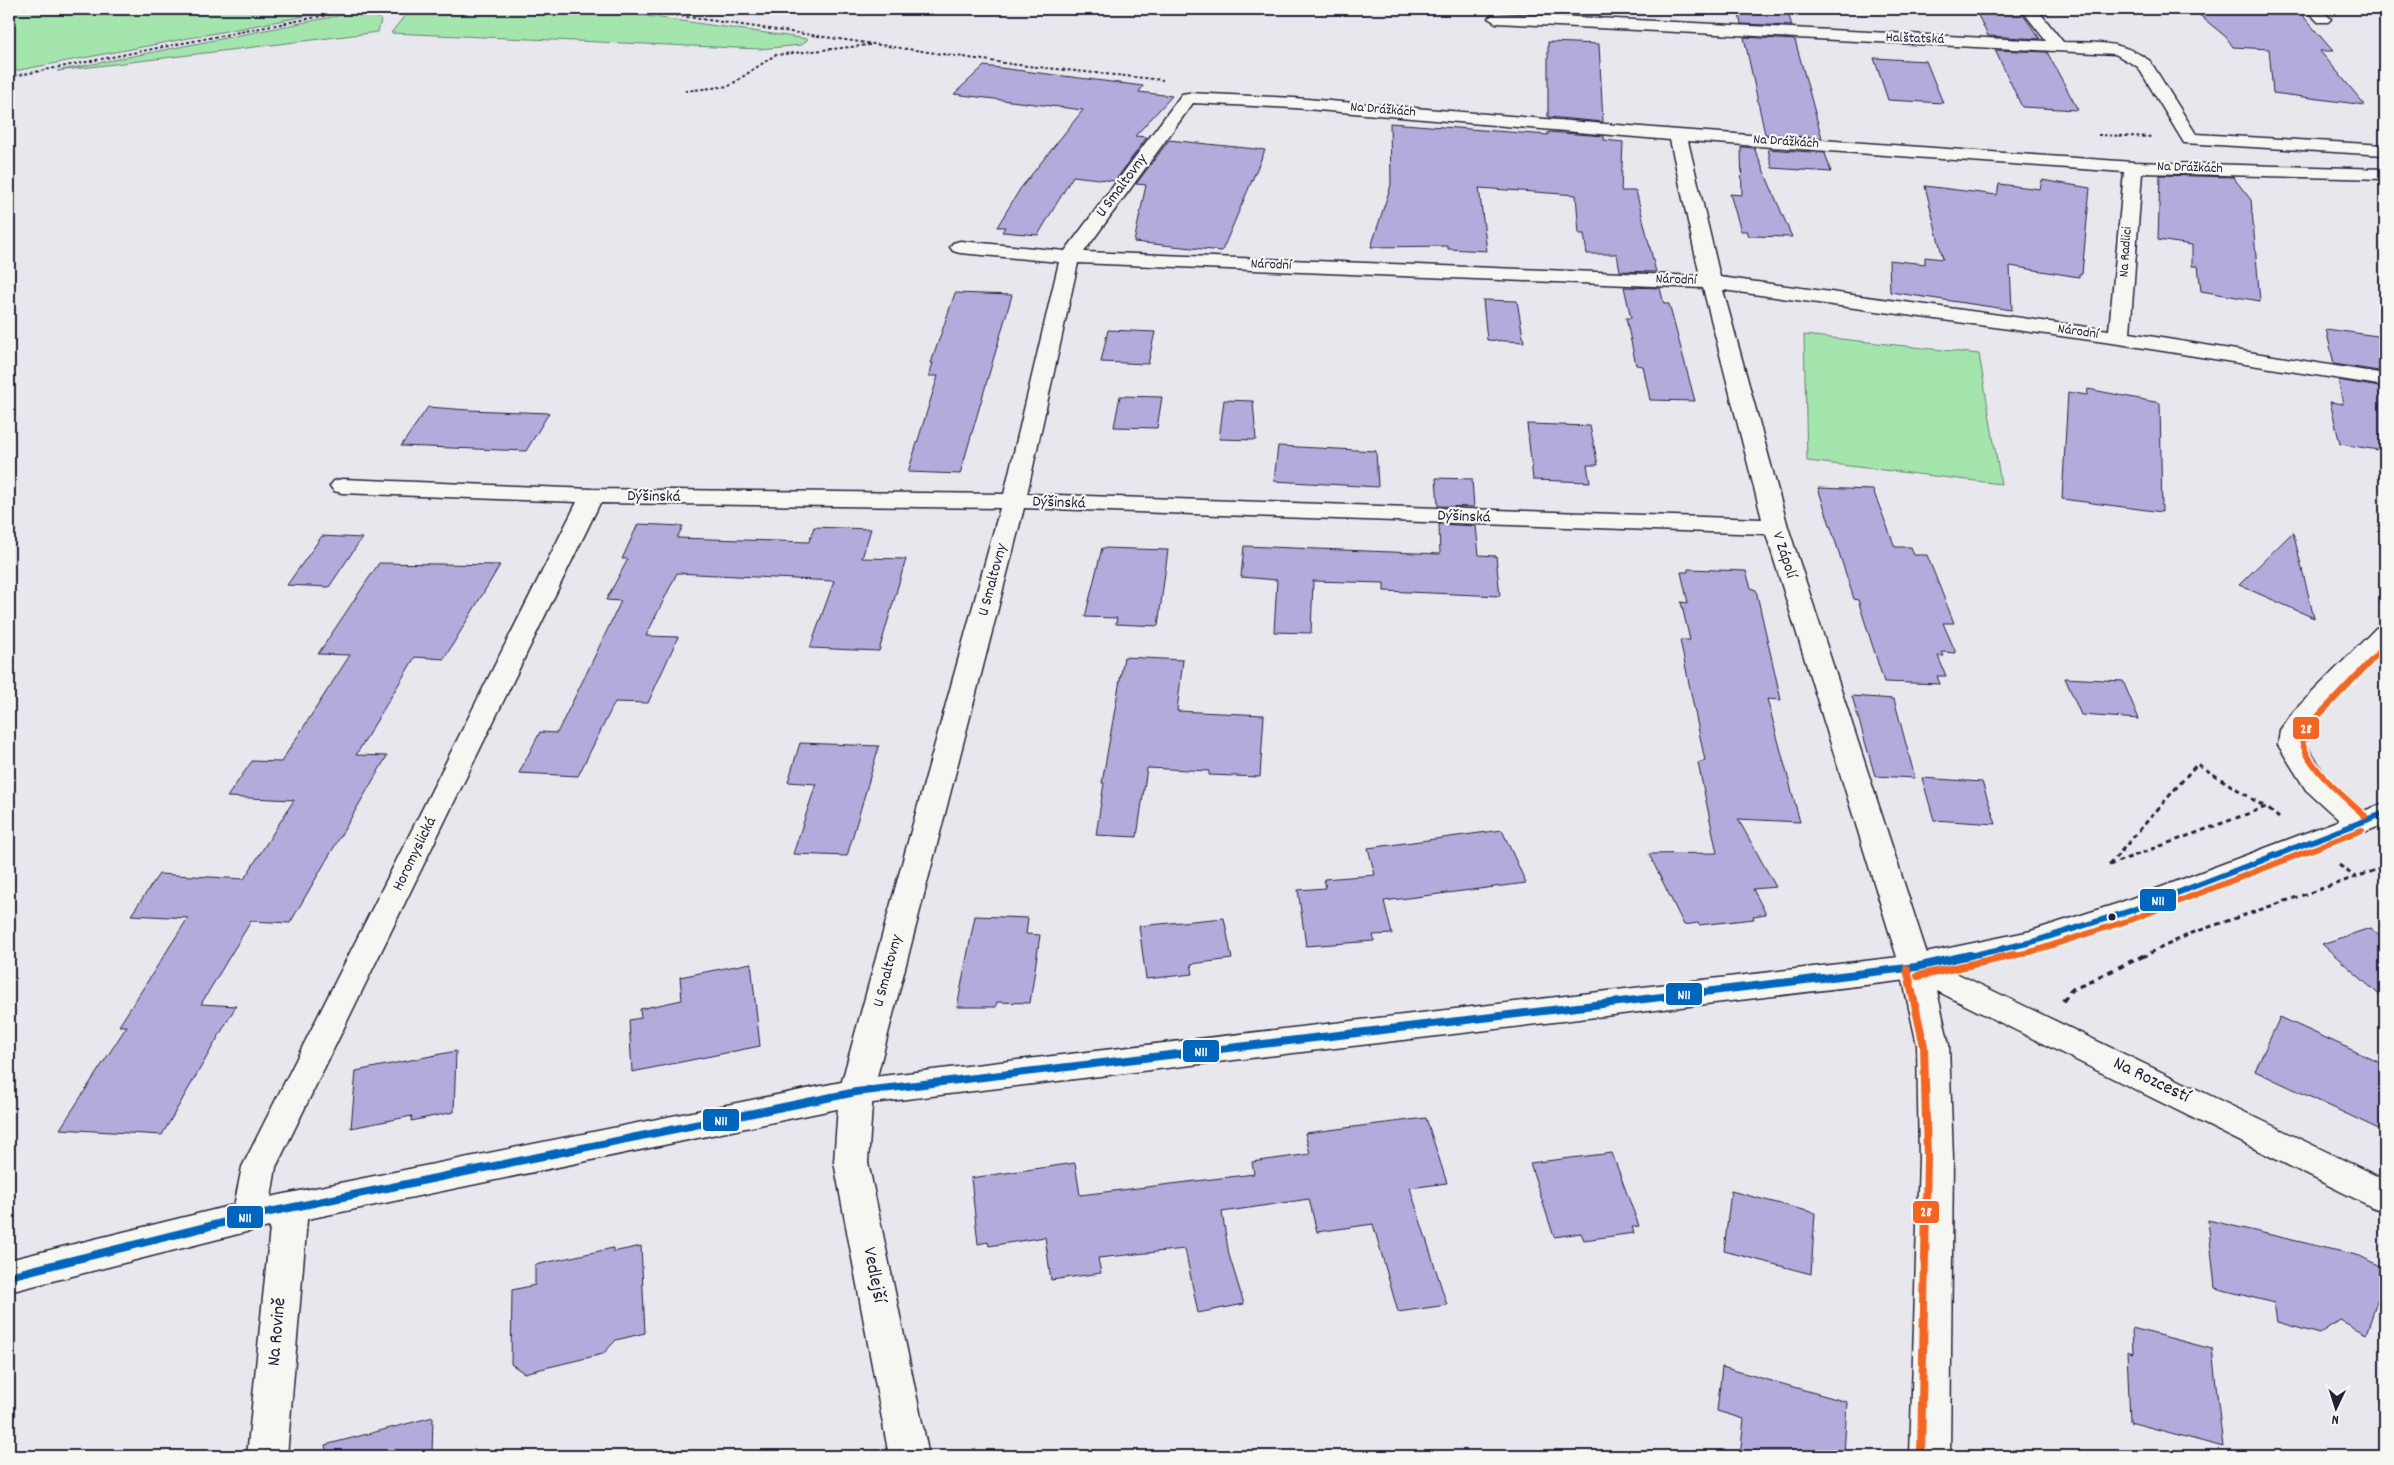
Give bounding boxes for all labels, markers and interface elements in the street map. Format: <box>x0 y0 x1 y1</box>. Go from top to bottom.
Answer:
street label: Halštatská <box>1885 28 1945 50</box>
street label: Na Drážkách <box>1349 97 1417 123</box>
street label: Na Drážkách <box>1753 130 1819 154</box>
street label: U Smaltovny <box>1090 149 1154 223</box>
street label: Na Drážkách <box>2157 157 2223 179</box>
street label: Na Radlici <box>2114 226 2138 278</box>
street label: Národní <box>1250 254 1293 276</box>
street label: Národní <box>1655 269 1698 291</box>
street label: Národní <box>2056 319 2101 345</box>
street label: Dýšinská <box>627 485 681 509</box>
street label: Dýšinská <box>1032 491 1086 515</box>
street label: Dýšinská <box>1437 505 1491 529</box>
street label: V Zápolí <box>1766 529 1803 582</box>
street label: U Smaltovny <box>972 541 1014 619</box>
line badge: 28 <box>2292 716 2320 740</box>
text: 28 <box>2300 720 2312 740</box>
street label: Horomyslická <box>387 813 443 895</box>
line badge: N11 <box>2139 888 2177 912</box>
text: N11 <box>2151 892 2165 912</box>
unlabelled marker <box>2107 912 2117 922</box>
street label: U Smaltovny <box>867 932 909 1010</box>
line badge: N11 <box>1665 982 1703 1006</box>
text: N11 <box>1677 986 1691 1006</box>
line badge: N11 <box>1182 1039 1220 1063</box>
text: N11 <box>1194 1043 1208 1063</box>
street label: Na Rozcestí <box>2108 1051 2195 1112</box>
line badge: N11 <box>702 1108 740 1132</box>
text: N11 <box>714 1112 728 1132</box>
line badge: 28 <box>1912 1200 1940 1224</box>
text: 28 <box>1920 1203 1932 1223</box>
line badge: N11 <box>226 1205 264 1229</box>
text: N11 <box>238 1209 252 1229</box>
street label: Vedlejší <box>854 1245 892 1307</box>
street label: Na Rovině <box>262 1297 294 1367</box>
north arrow <box>2312 1382 2362 1432</box>
text: N <box>2331 1409 2339 1429</box>

